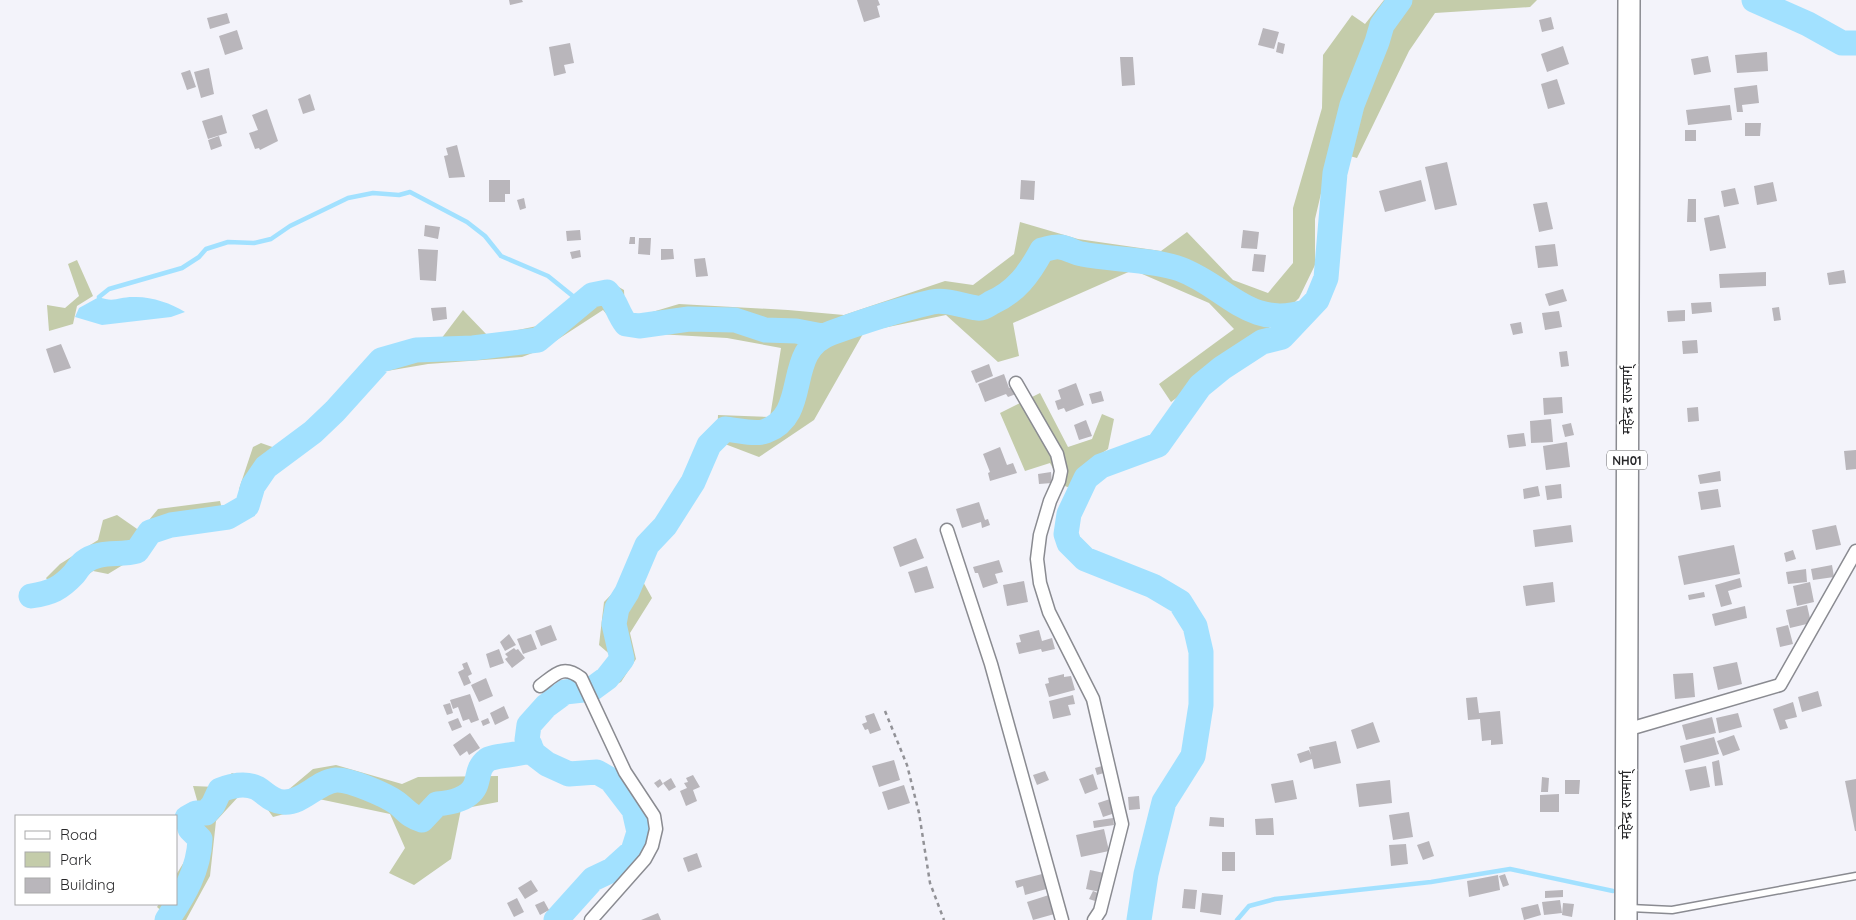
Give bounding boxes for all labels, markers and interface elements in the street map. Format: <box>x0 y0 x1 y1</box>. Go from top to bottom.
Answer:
street label: महेन्द्र राज्मार्ग् <box>1618 364 1637 434</box>
road number: NH01 <box>1607 450 1647 470</box>
street label: महेन्द्र राज्मार्ग् <box>1617 769 1636 839</box>
legend <box>15 815 178 905</box>
text: Road <box>60 825 97 844</box>
text: Park <box>60 850 92 869</box>
text: Building <box>60 875 115 894</box>

